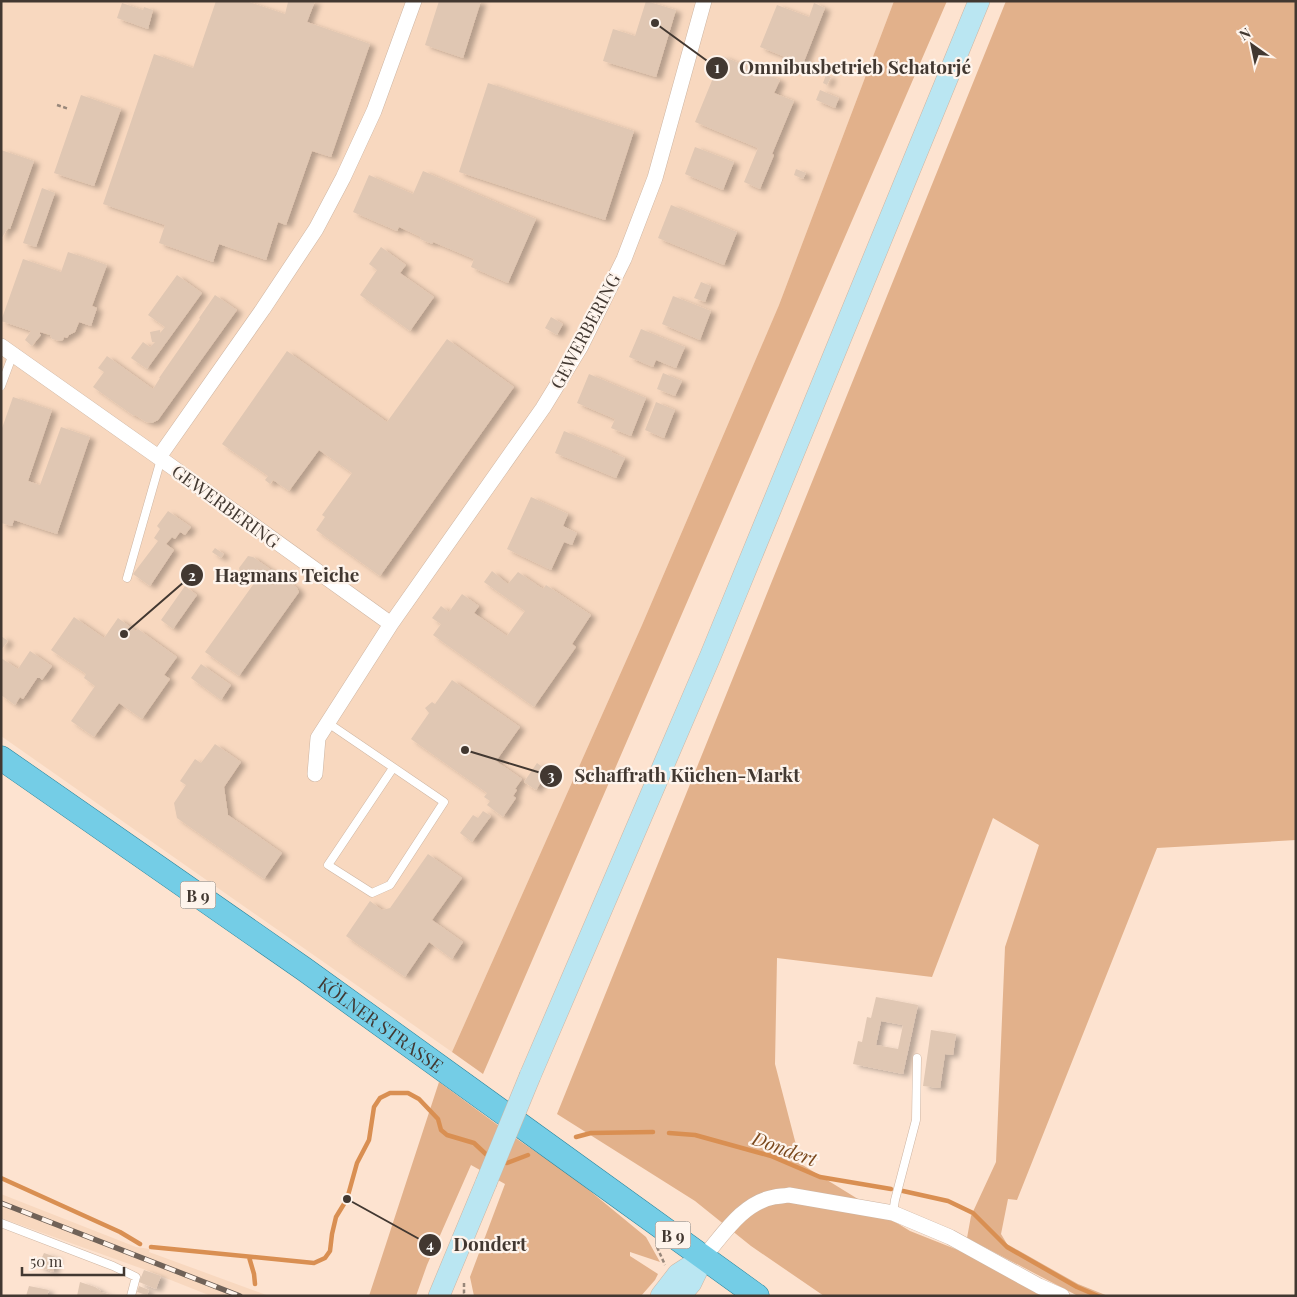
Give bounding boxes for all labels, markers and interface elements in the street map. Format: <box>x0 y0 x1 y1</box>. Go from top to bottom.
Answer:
north arrow <box>1227 20 1277 70</box>
text: N <box>1235 23 1254 44</box>
callout: Omnibusbetrieb Schatorjé <box>704 51 981 85</box>
text: Omnibusbetrieb Schatorjé <box>739 53 971 79</box>
text: 1 <box>714 57 720 77</box>
street label: GEWERBERING <box>544 269 626 393</box>
street label: GEWERBERING <box>167 459 285 553</box>
callout: Hagmans Teiche <box>179 558 370 592</box>
text: Hagmans Teiche <box>215 561 359 587</box>
text: 2 <box>188 565 196 585</box>
callout: Schaffrath Küchen-Markt <box>539 759 810 793</box>
text: Schaffrath Küchen-Markt <box>574 761 800 787</box>
text: 3 <box>547 765 555 785</box>
road number: B 9 <box>180 882 216 908</box>
street label: KÖLNER STRASSE <box>314 971 448 1078</box>
water label: Dondert <box>748 1124 822 1172</box>
road number: B 9 <box>656 1222 690 1248</box>
callout: Dondert <box>418 1228 536 1262</box>
text: Dondert <box>453 1230 527 1256</box>
text: 4 <box>426 1234 434 1254</box>
scale bar <box>22 1244 125 1276</box>
text: 50 m <box>30 1251 63 1271</box>

